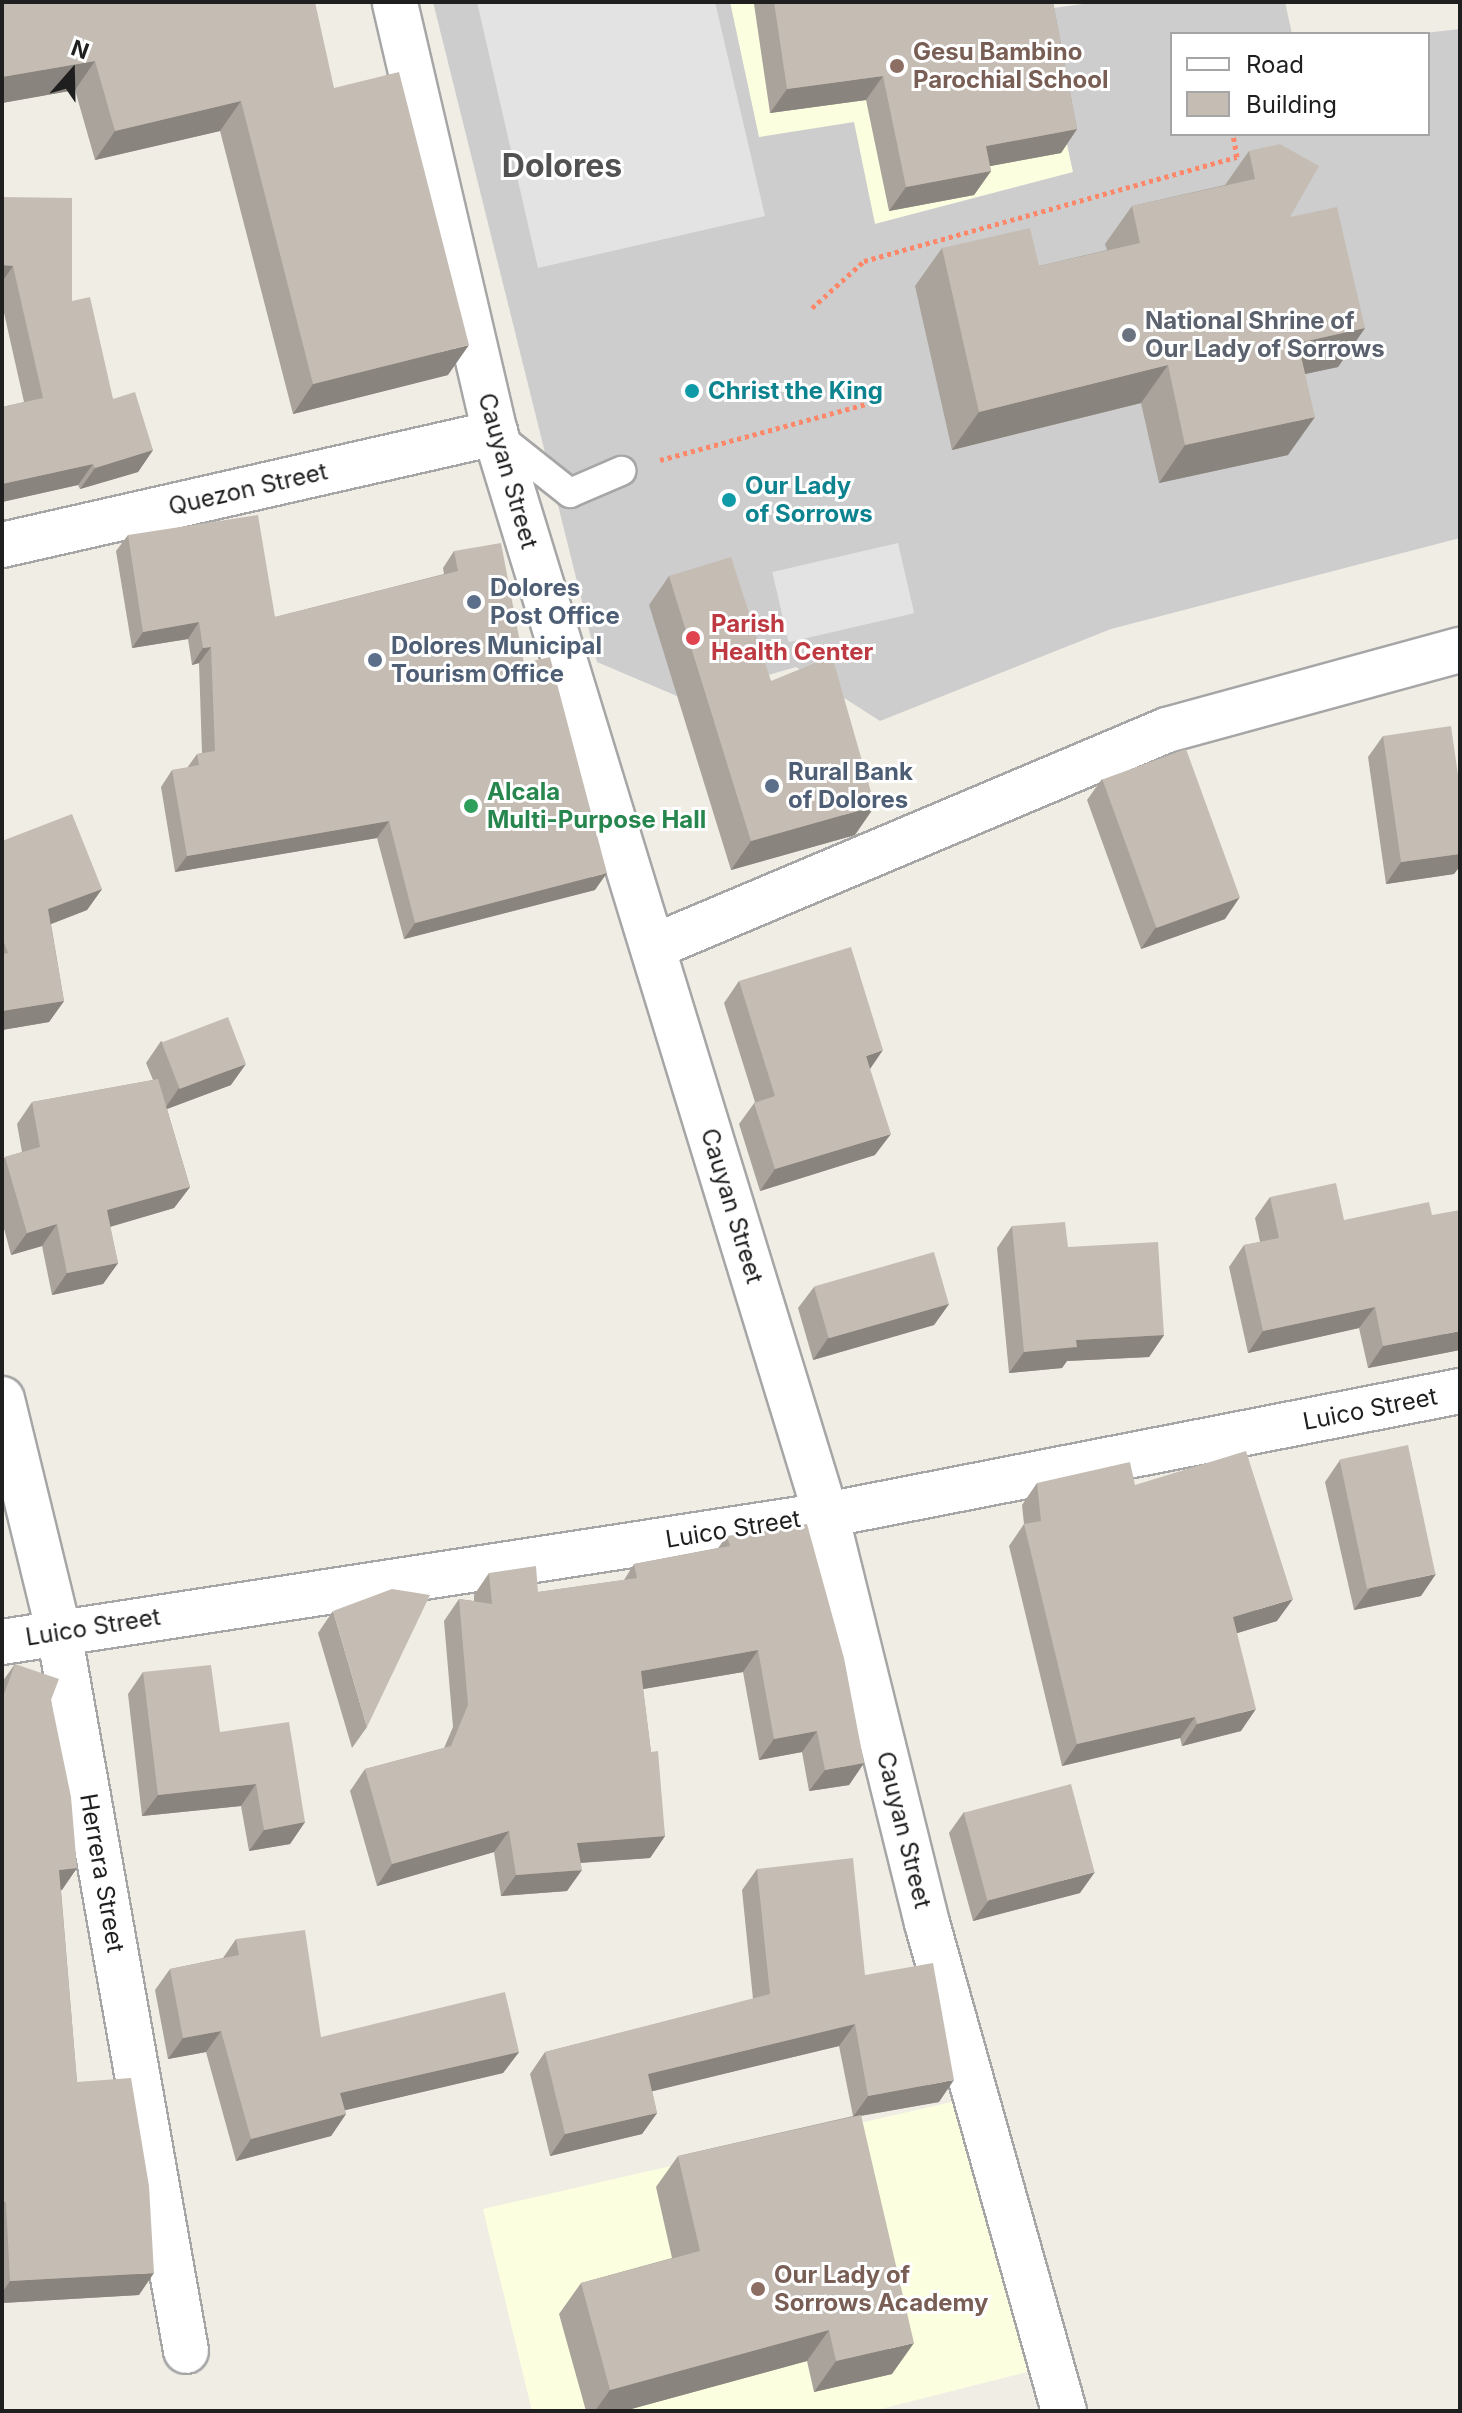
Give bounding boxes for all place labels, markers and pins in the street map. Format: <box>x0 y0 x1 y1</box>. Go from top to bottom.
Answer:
place label: Gesu Bambino Parochial School <box>913 38 1108 94</box>
marker: Gesu Bambino Parochial School <box>888 57 906 75</box>
place label: National Shrine of Our Lady of Sorrows <box>1145 307 1385 363</box>
marker: National Shrine of Our Lady of Sorrows <box>1120 326 1138 344</box>
place label: Christ the King <box>708 377 883 405</box>
marker: Christ the King <box>683 382 701 400</box>
place label: Our Lady of Sorrows <box>745 472 873 528</box>
marker: Our Lady of Sorrows <box>720 491 738 509</box>
place label: Dolores Post Office <box>490 574 620 630</box>
marker: Dolores Post Office <box>465 593 483 611</box>
place label: Parish Health Center <box>711 610 873 666</box>
marker: Parish Health Center <box>682 627 704 649</box>
place label: Dolores Municipal Tourism Office <box>391 632 602 688</box>
marker: Dolores Municipal Tourism Office <box>366 651 384 669</box>
place label: Rural Bank of Dolores <box>788 758 913 814</box>
marker: Rural Bank of Dolores <box>763 777 781 795</box>
place label: Alcala Multi-Purpose Hall <box>487 778 706 834</box>
marker: Alcala Multi-Purpose Hall <box>462 797 480 815</box>
place label: Our Lady of Sorrows Academy <box>774 2261 989 2317</box>
marker: Our Lady of Sorrows Academy <box>749 2280 767 2298</box>

